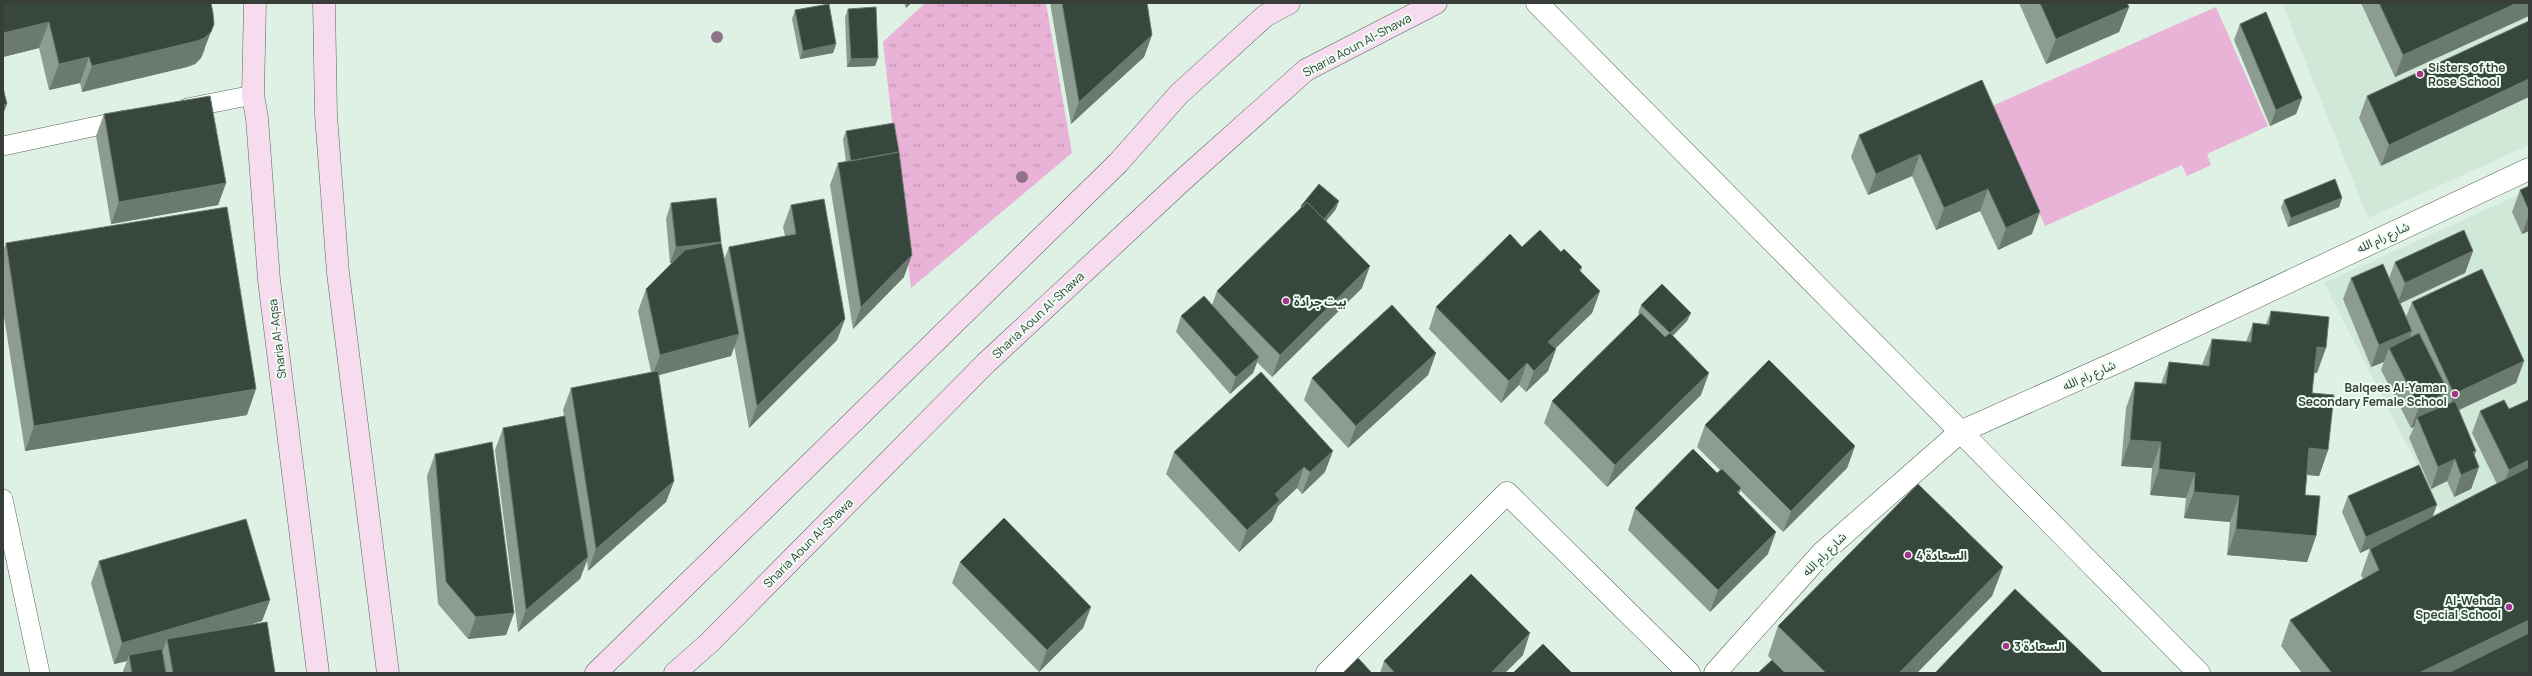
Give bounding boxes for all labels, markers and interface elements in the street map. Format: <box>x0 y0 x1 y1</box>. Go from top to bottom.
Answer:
street label: Sharia Aoun Al-Shawa <box>1300 9 1414 81</box>
place label: Sisters of the Rose School <box>2428 59 2506 90</box>
marker: Sisters of the Rose School <box>2415 69 2425 79</box>
street label: شارع رام الله <box>2354 217 2413 258</box>
street label: Sharia Aoun Al-Shawa <box>988 268 1088 362</box>
place label: بيت جرادة <box>1294 293 1347 310</box>
marker: بيت جرادة <box>1281 296 1291 306</box>
street label: Sharia Al-Aqsa <box>264 298 290 380</box>
street label: شارع رام الله <box>2060 356 2119 395</box>
place label: Balqees Al-Yaman Secondary Female School <box>2298 379 2447 410</box>
marker: Balqees Al-Yaman Secondary Female School <box>2450 389 2460 399</box>
street label: Sharia Aoun Al-Shawa <box>759 494 857 592</box>
street label: شارع رام الله <box>1798 528 1851 581</box>
place label: السعادة 4 <box>1916 547 1967 564</box>
marker: السعادة 4 <box>1903 550 1913 560</box>
place label: Al-Wehda Special School <box>2415 592 2501 623</box>
marker: Al-Wehda Special School <box>2504 602 2514 612</box>
place label: السعادة 3 <box>2014 638 2065 655</box>
marker: السعادة 3 <box>2001 641 2011 651</box>

